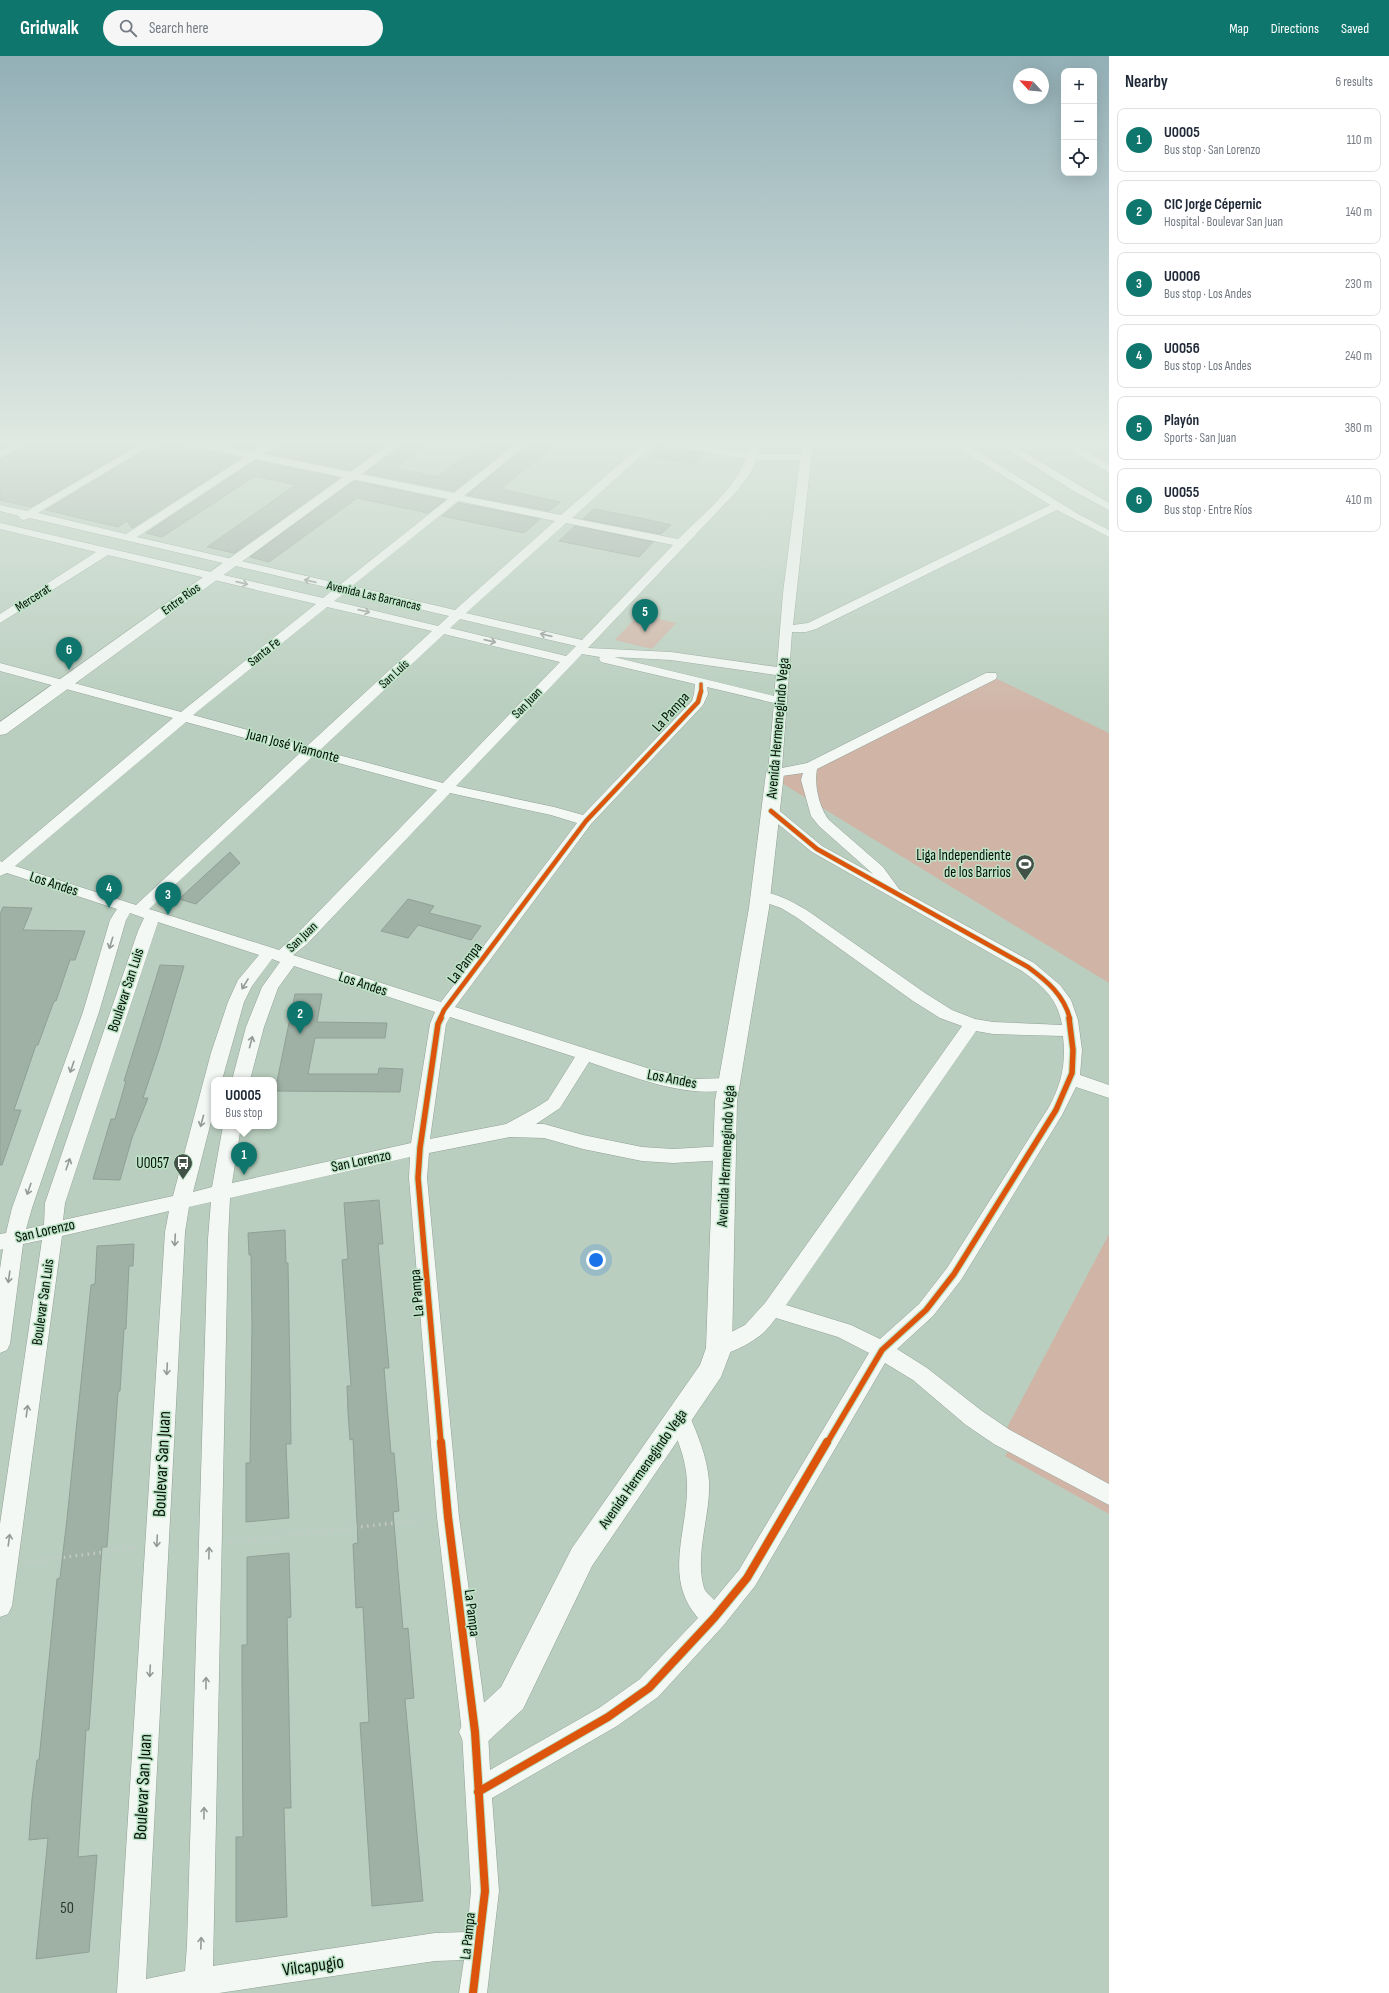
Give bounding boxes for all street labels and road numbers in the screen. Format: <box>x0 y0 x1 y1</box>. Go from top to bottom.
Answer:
street label: Avenida Las Barrancas <box>324 577 423 615</box>
street label: Entre Ríos <box>158 579 204 618</box>
street label: Mercerat <box>12 581 54 615</box>
street label: Santa Fe <box>245 634 283 670</box>
street label: San Luis <box>376 656 413 692</box>
street label: Avenida Hermenegindo Vega <box>762 656 794 800</box>
street label: San Juan <box>508 684 546 722</box>
street label: La Pampa <box>648 688 694 736</box>
street label: Juan José Viamonte <box>244 724 341 767</box>
street label: Los Andes <box>27 867 81 901</box>
street label: San Juan <box>283 918 321 956</box>
street label: La Pampa <box>443 938 487 988</box>
street label: Boulevar San Luis <box>104 946 148 1034</box>
street label: Los Andes <box>336 967 390 1001</box>
street label: Los Andes <box>646 1065 698 1093</box>
street label: Avenida Hermenegindo Vega <box>713 1085 739 1228</box>
street label: San Lorenzo <box>329 1145 393 1177</box>
street label: San Lorenzo <box>13 1215 77 1247</box>
street label: Boulevar San Luis <box>28 1258 58 1346</box>
street label: La Pampa <box>405 1268 429 1317</box>
street label: Avenida Hermenegindo Vega <box>594 1405 692 1533</box>
street label: Boulevar San Juan <box>149 1410 175 1518</box>
street label: La Pampa <box>460 1588 484 1638</box>
street label: Boulevar San Juan <box>130 1733 156 1841</box>
street label: La Pampa <box>456 1911 480 1960</box>
street label: Vilcapugio <box>281 1951 345 1981</box>

